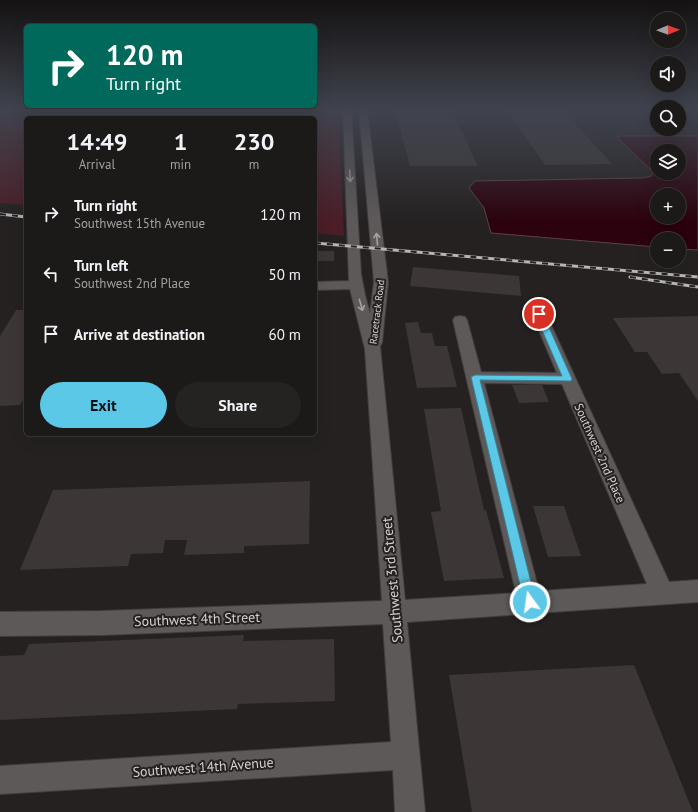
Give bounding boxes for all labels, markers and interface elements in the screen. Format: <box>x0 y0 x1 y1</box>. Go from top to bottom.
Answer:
north arrow <box>650 12 686 48</box>
map controls <box>650 12 686 268</box>
text: 120 m <box>106 36 183 73</box>
icon: right <box>40 40 92 92</box>
button: sound <box>650 56 686 92</box>
text: Turn right <box>106 72 181 95</box>
button: search <box>650 100 686 136</box>
text: 14:49 <box>67 126 127 157</box>
text: 1 <box>174 126 187 157</box>
text: 230 <box>234 126 274 157</box>
button: layers <box>650 144 686 180</box>
text: Arrival <box>79 156 115 173</box>
text: min <box>170 156 191 173</box>
text: m <box>249 156 259 173</box>
one-way arrow <box>347 169 354 182</box>
button: + <box>650 188 686 224</box>
text: Turn right <box>74 196 137 215</box>
icon: right <box>40 203 62 225</box>
text: 120 m <box>260 205 301 224</box>
text: Southwest 15th Avenue <box>74 215 205 232</box>
button: − <box>650 232 686 268</box>
one-way arrow <box>374 233 381 246</box>
text: Turn left <box>74 256 128 275</box>
icon: left <box>40 263 62 285</box>
text: 50 m <box>268 265 301 284</box>
text: Southwest 2nd Place <box>74 275 190 292</box>
street label: Racetrack Road <box>367 279 387 345</box>
pin <box>522 297 556 331</box>
one-way arrow <box>357 298 365 311</box>
icon: arrive <box>528 303 550 325</box>
icon: arrive <box>40 323 62 345</box>
text: Arrive at destination <box>74 325 205 344</box>
text: 60 m <box>268 325 301 344</box>
button: Exit <box>40 382 167 428</box>
button: Share <box>175 382 301 428</box>
street label: Southwest 2nd Place <box>571 401 629 505</box>
street label: Southwest 3rd Street <box>378 516 406 644</box>
position arrow <box>509 581 551 623</box>
street label: Southwest 4th Street <box>134 608 261 630</box>
street label: Southwest 14th Avenue <box>132 753 274 781</box>

